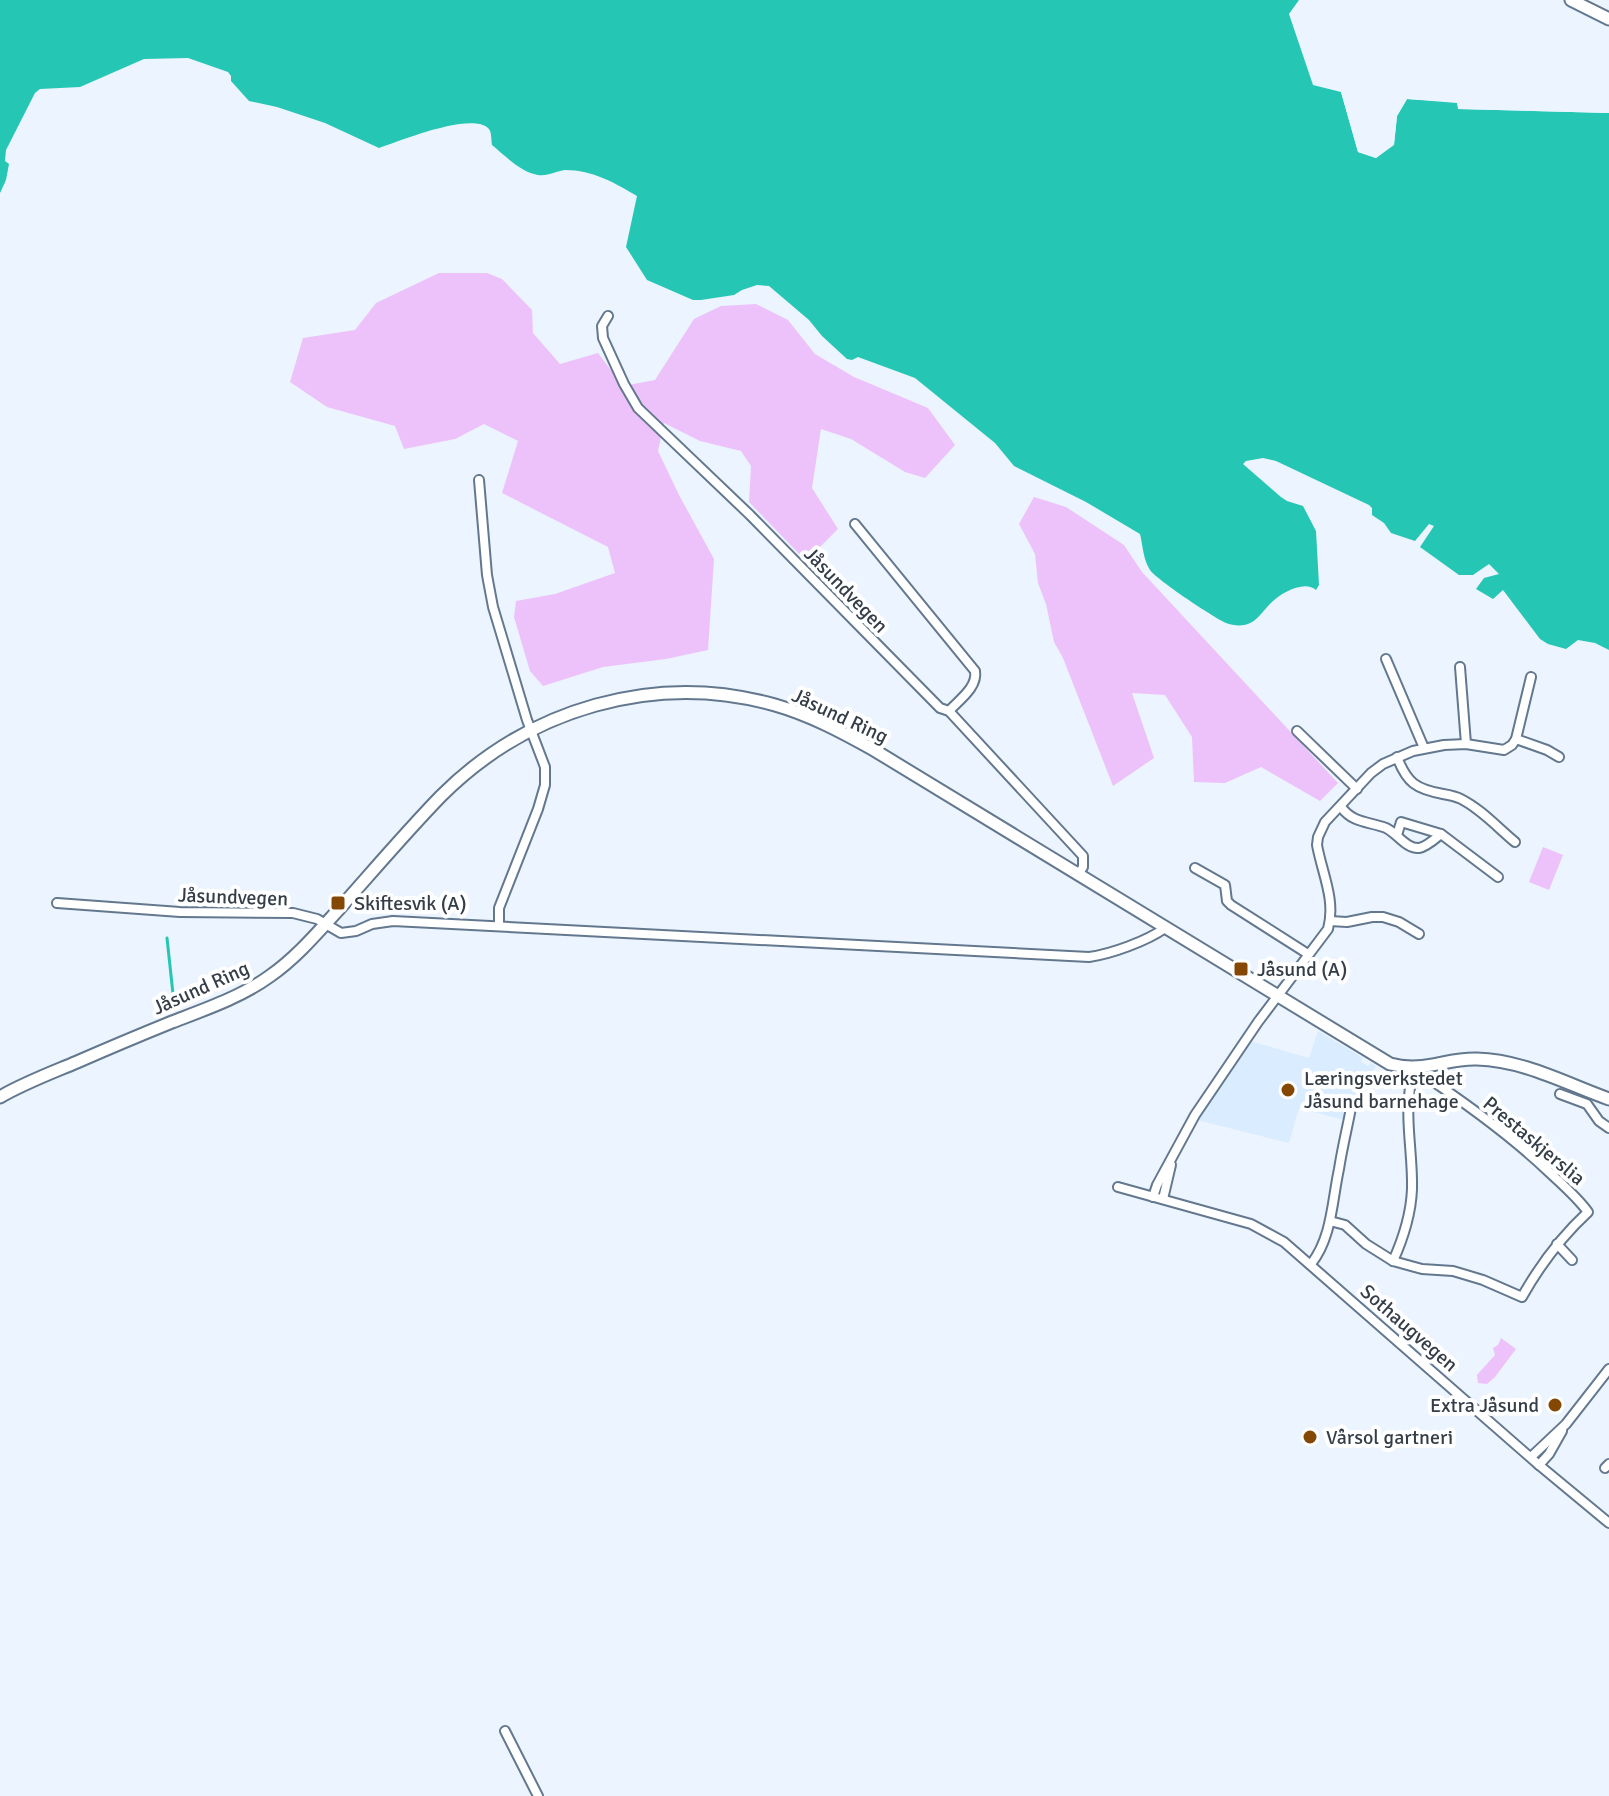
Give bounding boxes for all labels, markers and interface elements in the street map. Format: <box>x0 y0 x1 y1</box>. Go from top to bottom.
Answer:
street label: Jåsundvegen <box>799 542 893 638</box>
street label: Jåsund Ring <box>788 683 892 749</box>
street label: Jåsundvegen <box>178 883 288 911</box>
place label: Skiftesvik (A) <box>354 891 467 916</box>
marker: Skiftesvik (A) <box>329 894 347 912</box>
street label: Jåsund Ring <box>149 956 253 1020</box>
place label: Jåsund (A) <box>1257 957 1347 982</box>
marker: Jåsund (A) <box>1232 960 1250 978</box>
place label: Læringsverkstedet Jåsund barnehage <box>1304 1066 1463 1114</box>
marker: Læringsverkstedet Jåsund barnehage <box>1279 1081 1297 1099</box>
street label: Prestaskjerslia <box>1478 1091 1590 1191</box>
street label: Sothaugvegen <box>1355 1279 1463 1377</box>
place label: Extra Jåsund <box>1430 1393 1539 1418</box>
marker: Extra Jåsund <box>1546 1396 1564 1414</box>
place label: Vårsol gartneri <box>1326 1425 1453 1450</box>
marker: Vårsol gartneri <box>1301 1428 1319 1446</box>

